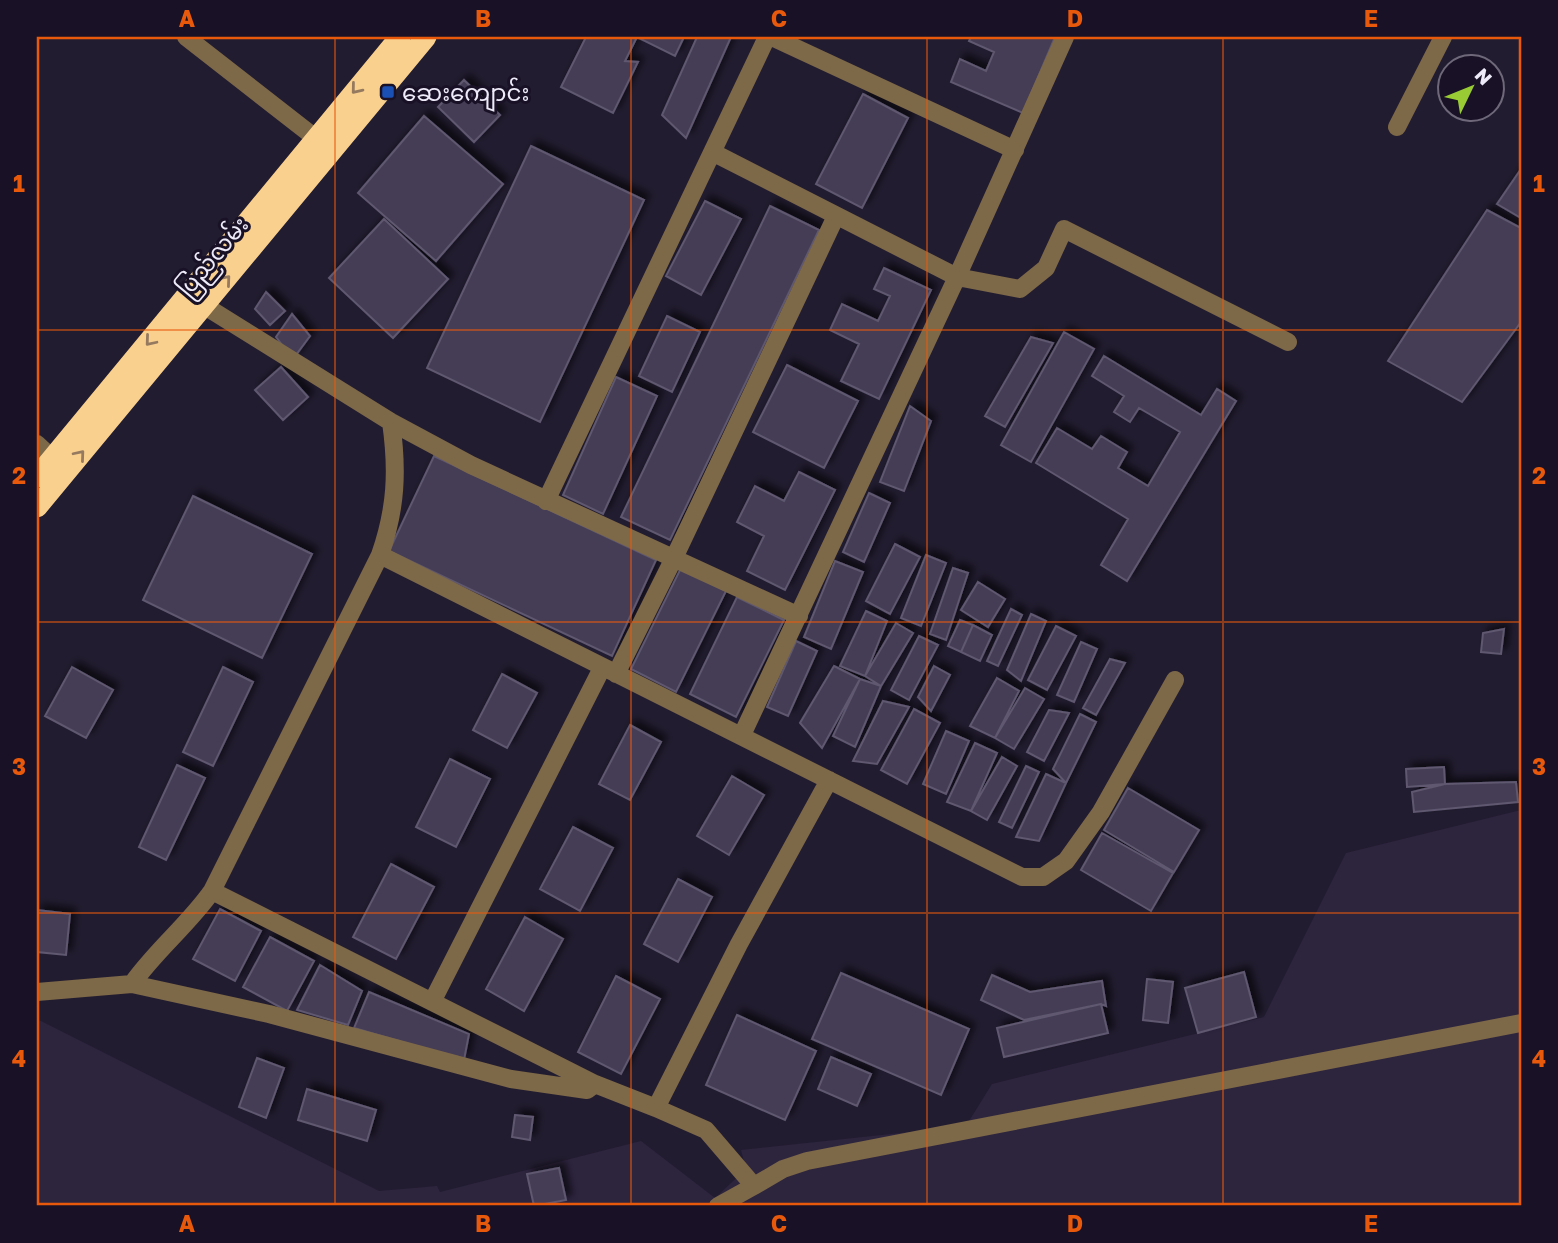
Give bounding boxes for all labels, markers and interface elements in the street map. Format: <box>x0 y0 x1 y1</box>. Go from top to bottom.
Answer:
text: A <box>179 4 196 32</box>
text: B <box>475 4 491 32</box>
text: C <box>771 4 787 32</box>
text: D <box>1067 4 1083 32</box>
text: E <box>1364 4 1378 32</box>
north arrow <box>1436 52 1506 122</box>
text: N <box>1470 63 1497 89</box>
place label: ဆေးကျောင်း <box>402 77 529 112</box>
one-way arrow <box>352 82 365 94</box>
marker: ဆေးကျောင်း <box>380 84 396 100</box>
text: 1 <box>13 169 25 197</box>
text: 1 <box>1533 169 1545 197</box>
street label: ပြည်လမ်း <box>170 210 258 306</box>
one-way arrow <box>218 275 230 288</box>
one-way arrow <box>146 332 158 345</box>
one-way arrow <box>72 450 85 462</box>
text: 2 <box>12 461 26 489</box>
text: 2 <box>1532 461 1546 489</box>
text: 3 <box>12 752 26 780</box>
text: 3 <box>1532 752 1546 780</box>
text: 4 <box>12 1044 26 1072</box>
text: 4 <box>1532 1044 1546 1072</box>
text: A <box>179 1209 196 1237</box>
text: B <box>475 1209 491 1237</box>
text: C <box>771 1209 787 1237</box>
text: D <box>1067 1209 1083 1237</box>
text: E <box>1364 1209 1378 1237</box>

